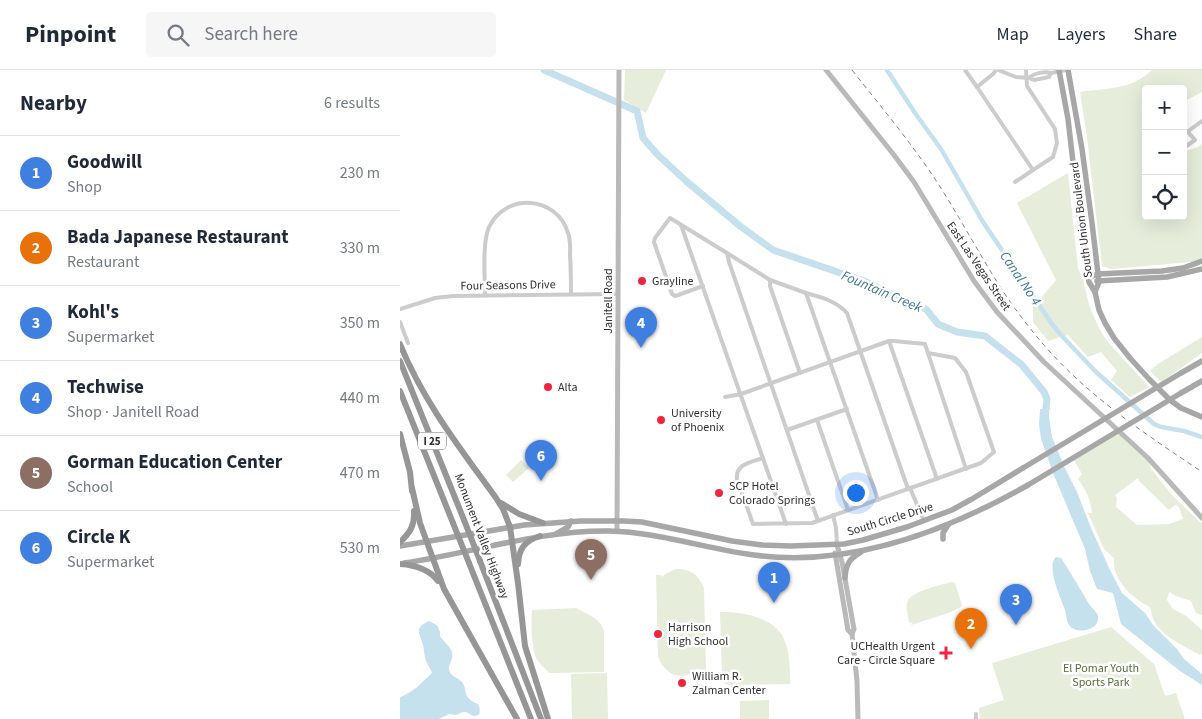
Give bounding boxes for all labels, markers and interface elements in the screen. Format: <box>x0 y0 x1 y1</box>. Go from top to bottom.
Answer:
search box <box>146 12 496 57</box>
text: Pinpoint <box>25 17 116 52</box>
icon: search <box>164 21 192 49</box>
text: Search here <box>204 21 298 48</box>
text: Map <box>997 22 1029 47</box>
text: Layers <box>1057 22 1106 47</box>
text: Share <box>1134 22 1177 47</box>
map controls <box>1142 85 1187 220</box>
button: + <box>1142 85 1187 130</box>
text: Nearby <box>20 88 87 118</box>
text: 6 results <box>324 92 380 114</box>
button: − <box>1142 130 1187 175</box>
text: Goodwill <box>67 149 142 176</box>
street label: South Union Boulevard <box>1066 161 1097 279</box>
text: 1 <box>32 162 40 184</box>
text: 230 m <box>340 162 380 184</box>
button: locate <box>1142 175 1187 220</box>
text: Shop <box>67 176 102 198</box>
street label: East Las Vegas Street <box>942 218 1015 314</box>
text: Bada Japanese Restaurant <box>67 224 289 251</box>
text: 2 <box>32 237 40 259</box>
text: 330 m <box>340 237 380 259</box>
water label: Canal No 4 <box>995 247 1046 310</box>
text: Restaurant <box>67 251 140 273</box>
water label: Fountain Creek <box>838 266 925 318</box>
street label: Janitell Road <box>600 268 617 334</box>
place label: Grayline <box>652 273 694 290</box>
marker: Grayline <box>636 275 648 287</box>
street label: Four Seasons Drive <box>460 276 556 295</box>
text: Kohl's <box>67 299 119 326</box>
pin: 4 <box>625 307 657 348</box>
text: 3 <box>32 312 40 334</box>
text: 350 m <box>340 312 380 334</box>
text: Supermarket <box>67 326 154 348</box>
text: Techwise <box>67 374 144 401</box>
place label: Alta <box>558 379 577 396</box>
marker: Alta <box>542 381 554 393</box>
text: 4 <box>32 387 40 409</box>
text: 440 m <box>340 387 380 409</box>
text: Shop · Janitell Road <box>67 401 199 423</box>
place label: University of Phoenix <box>671 405 725 436</box>
marker: University of Phoenix <box>655 414 667 426</box>
road number: I 25 <box>418 432 446 450</box>
pin: 6 <box>525 440 557 481</box>
text: Gorman Education Center <box>67 449 282 476</box>
text: 5 <box>32 462 40 484</box>
text: 470 m <box>340 462 380 484</box>
street label: Monument Valley Highway <box>450 471 513 602</box>
text: School <box>67 476 113 498</box>
place label: SCP Hotel Colorado Springs <box>729 478 815 509</box>
your location <box>843 480 869 506</box>
marker: SCP Hotel Colorado Springs <box>713 487 725 499</box>
street label: South Circle Drive <box>845 498 935 541</box>
text: Circle K <box>67 524 130 551</box>
text: 6 <box>32 537 40 559</box>
text: 530 m <box>340 537 380 559</box>
pin: 5 <box>575 539 607 580</box>
text: Supermarket <box>67 551 154 573</box>
pin: 1 <box>758 562 790 603</box>
pin: 3 <box>1000 584 1032 625</box>
pin: 2 <box>955 608 987 649</box>
place label: Harrison High School <box>668 619 728 650</box>
marker: Harrison High School <box>652 628 664 640</box>
place label: UCHealth Urgent Care - Circle Square <box>837 638 935 669</box>
marker: UCHealth Urgent Care - Circle Square <box>939 646 953 660</box>
park label: El Pomar Youth Sports Park <box>1063 660 1139 691</box>
place label: William R. Zalman Center <box>692 668 767 699</box>
marker: William R. Zalman Center <box>676 677 688 689</box>

